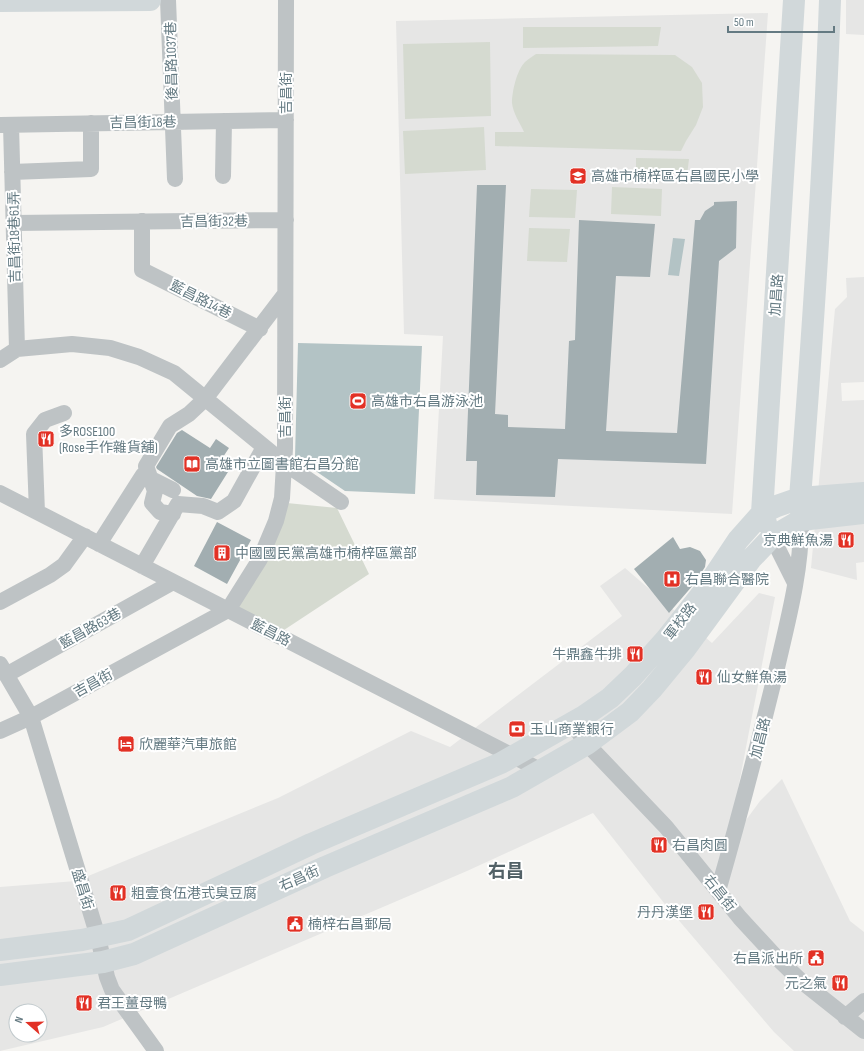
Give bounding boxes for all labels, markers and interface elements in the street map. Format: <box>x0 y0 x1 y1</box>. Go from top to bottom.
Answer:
scale bar <box>728 8 834 34</box>
text: 50 m <box>734 15 754 30</box>
street label: 後昌路1037巷 <box>162 22 181 100</box>
street label: 吉昌街 <box>278 72 295 114</box>
street label: 吉昌街18巷 <box>109 113 177 132</box>
school or university icon: 高雄市楠梓區右昌國民小學 <box>568 166 588 186</box>
place label: 高雄市楠梓區右昌國民小學 <box>591 168 759 185</box>
street label: 吉昌街18巷61弄 <box>5 191 24 283</box>
street label: 吉昌街32巷 <box>180 212 248 231</box>
street label: 加昌路 <box>767 273 786 317</box>
street label: 藍昌路14巷 <box>167 277 234 322</box>
sports icon: 高雄市右昌游泳池 <box>348 391 368 411</box>
place label: 高雄市右昌游泳池 <box>371 393 483 410</box>
street label: 吉昌街 <box>277 396 294 438</box>
place label: 多ROSE100 (Rose手作雜貨舖) <box>59 423 158 456</box>
restaurant icon: 多ROSE100 (Rose手作雜貨舖) <box>36 429 56 449</box>
library icon: 高雄市立圖書館右昌分館 <box>182 454 202 474</box>
place label: 高雄市立圖書館右昌分館 <box>205 456 359 473</box>
restaurant icon: 京典鮮魚湯 <box>836 530 856 550</box>
place label: 京典鮮魚湯 <box>763 532 833 549</box>
building icon: 中國國民黨高雄市楠梓區黨部 <box>212 543 232 563</box>
place label: 中國國民黨高雄市楠梓區黨部 <box>235 545 417 562</box>
hospital icon: 右昌聯合醫院 <box>662 569 682 589</box>
place label: 右昌聯合醫院 <box>685 571 769 588</box>
street label: 軍校路 <box>661 600 700 643</box>
street label: 藍昌路63巷 <box>56 605 124 652</box>
street label: 藍昌路 <box>248 615 293 650</box>
restaurant icon: 牛鼎鑫牛排 <box>625 644 645 664</box>
place label: 牛鼎鑫牛排 <box>552 646 622 663</box>
street label: 吉昌街 <box>71 666 116 701</box>
restaurant icon: 仙女鮮魚湯 <box>694 667 714 687</box>
place label: 仙女鮮魚湯 <box>717 669 787 686</box>
street label: 加昌路 <box>747 716 774 761</box>
bank icon: 玉山商業銀行 <box>507 719 527 739</box>
place label: 玉山商業銀行 <box>530 721 614 738</box>
hotel icon: 欣麗華汽車旅館 <box>116 734 136 754</box>
place label: 欣麗華汽車旅館 <box>139 736 237 753</box>
restaurant icon: 右昌肉圓 <box>649 835 669 855</box>
place label: 右昌肉圓 <box>672 837 728 854</box>
district label: 右昌 <box>488 861 524 882</box>
street label: 右昌街 <box>277 862 322 895</box>
street label: 盛昌街 <box>68 867 97 912</box>
street label: 右昌街 <box>700 872 739 915</box>
restaurant icon: 粗壹食伍港式臭豆腐 <box>108 883 128 903</box>
place label: 粗壹食伍港式臭豆腐 <box>131 885 257 902</box>
restaurant icon: 丹丹漢堡 <box>696 902 716 922</box>
place label: 丹丹漢堡 <box>637 904 693 921</box>
public building icon: 楠梓右昌郵局 <box>285 914 305 934</box>
place label: 楠梓右昌郵局 <box>308 916 392 933</box>
public building icon: 右昌派出所 <box>806 948 826 968</box>
place label: 右昌派出所 <box>733 950 803 967</box>
restaurant icon: 元之氣 <box>830 973 850 993</box>
place label: 元之氣 <box>785 975 827 992</box>
restaurant icon: 君王薑母鴨 <box>74 993 94 1013</box>
place label: 君王薑母鴨 <box>97 995 167 1012</box>
north arrow <box>8 1003 48 1043</box>
text: N <box>12 1015 26 1025</box>

